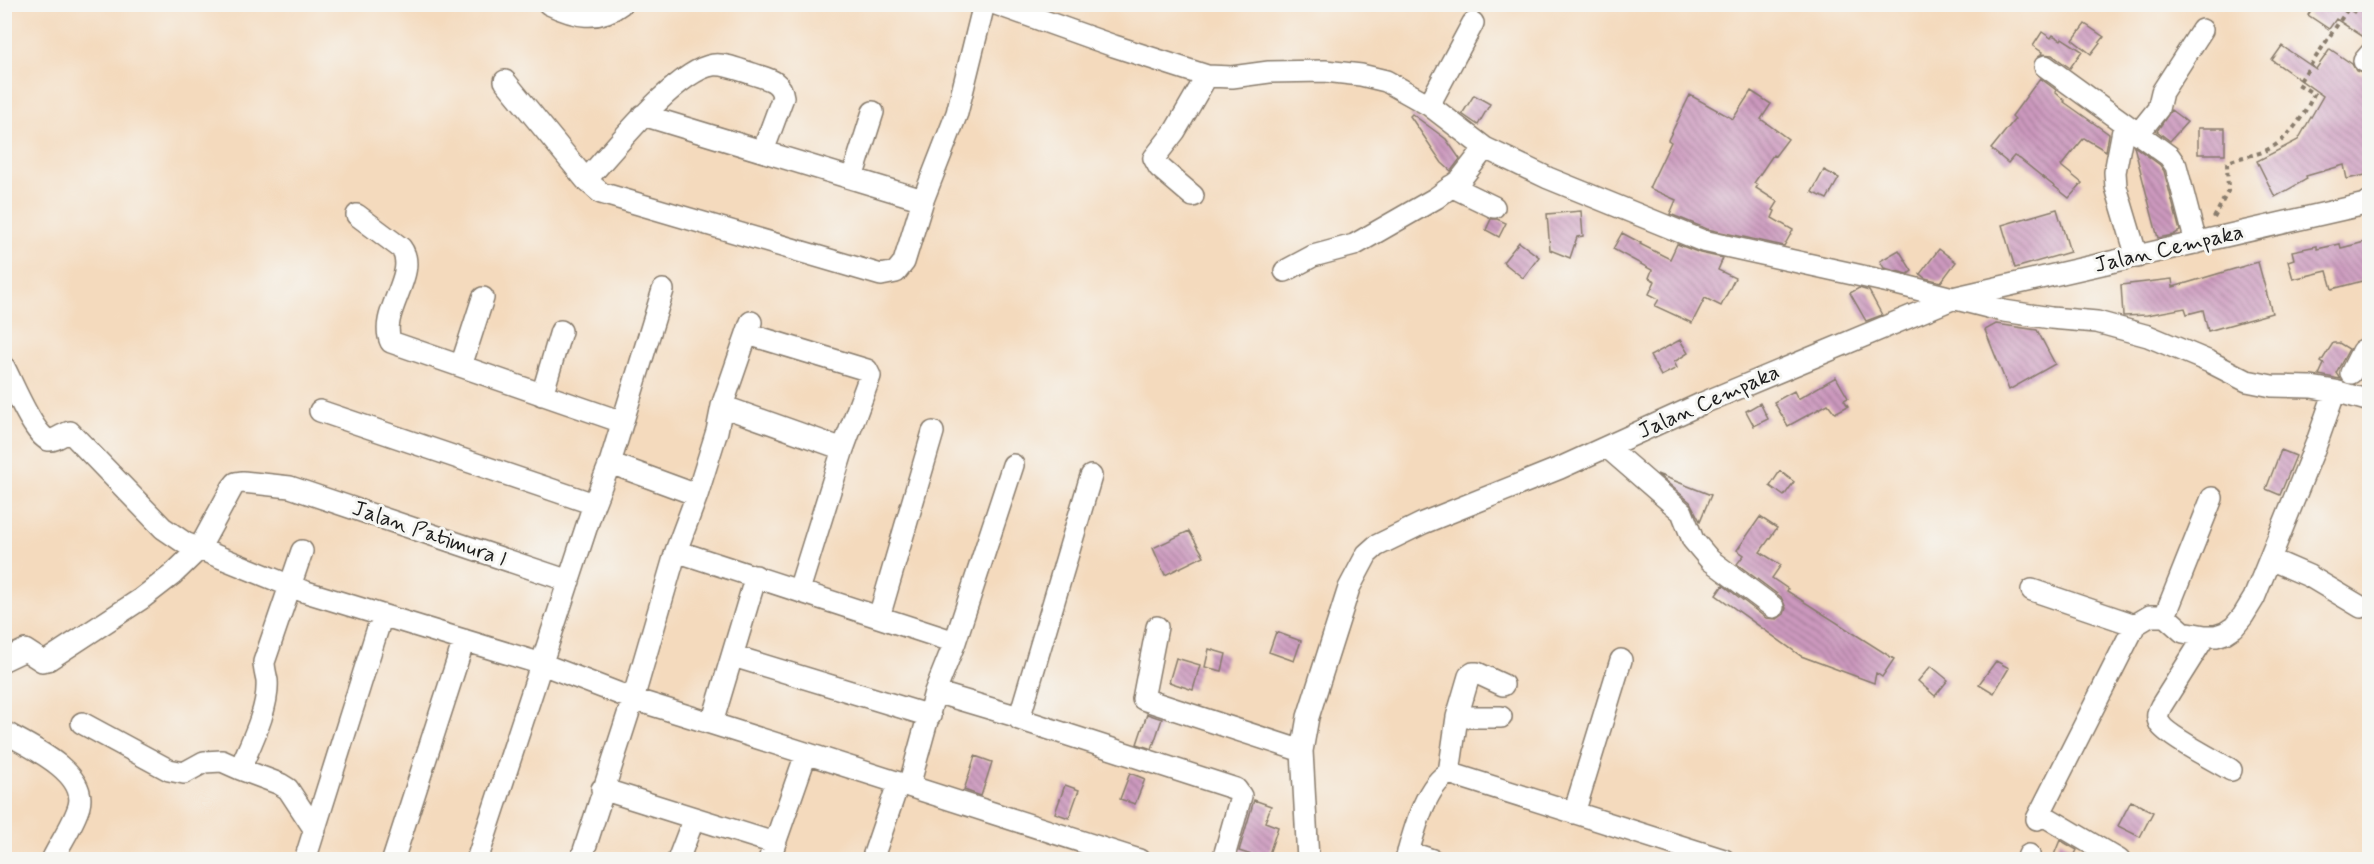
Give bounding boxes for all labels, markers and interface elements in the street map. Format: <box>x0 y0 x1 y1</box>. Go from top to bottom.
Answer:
street label: Jalan Cempaka <box>2092 218 2246 280</box>
street label: Jalan Cempaka <box>1634 358 1784 446</box>
street label: Jalan Patimura l <box>349 495 509 573</box>

